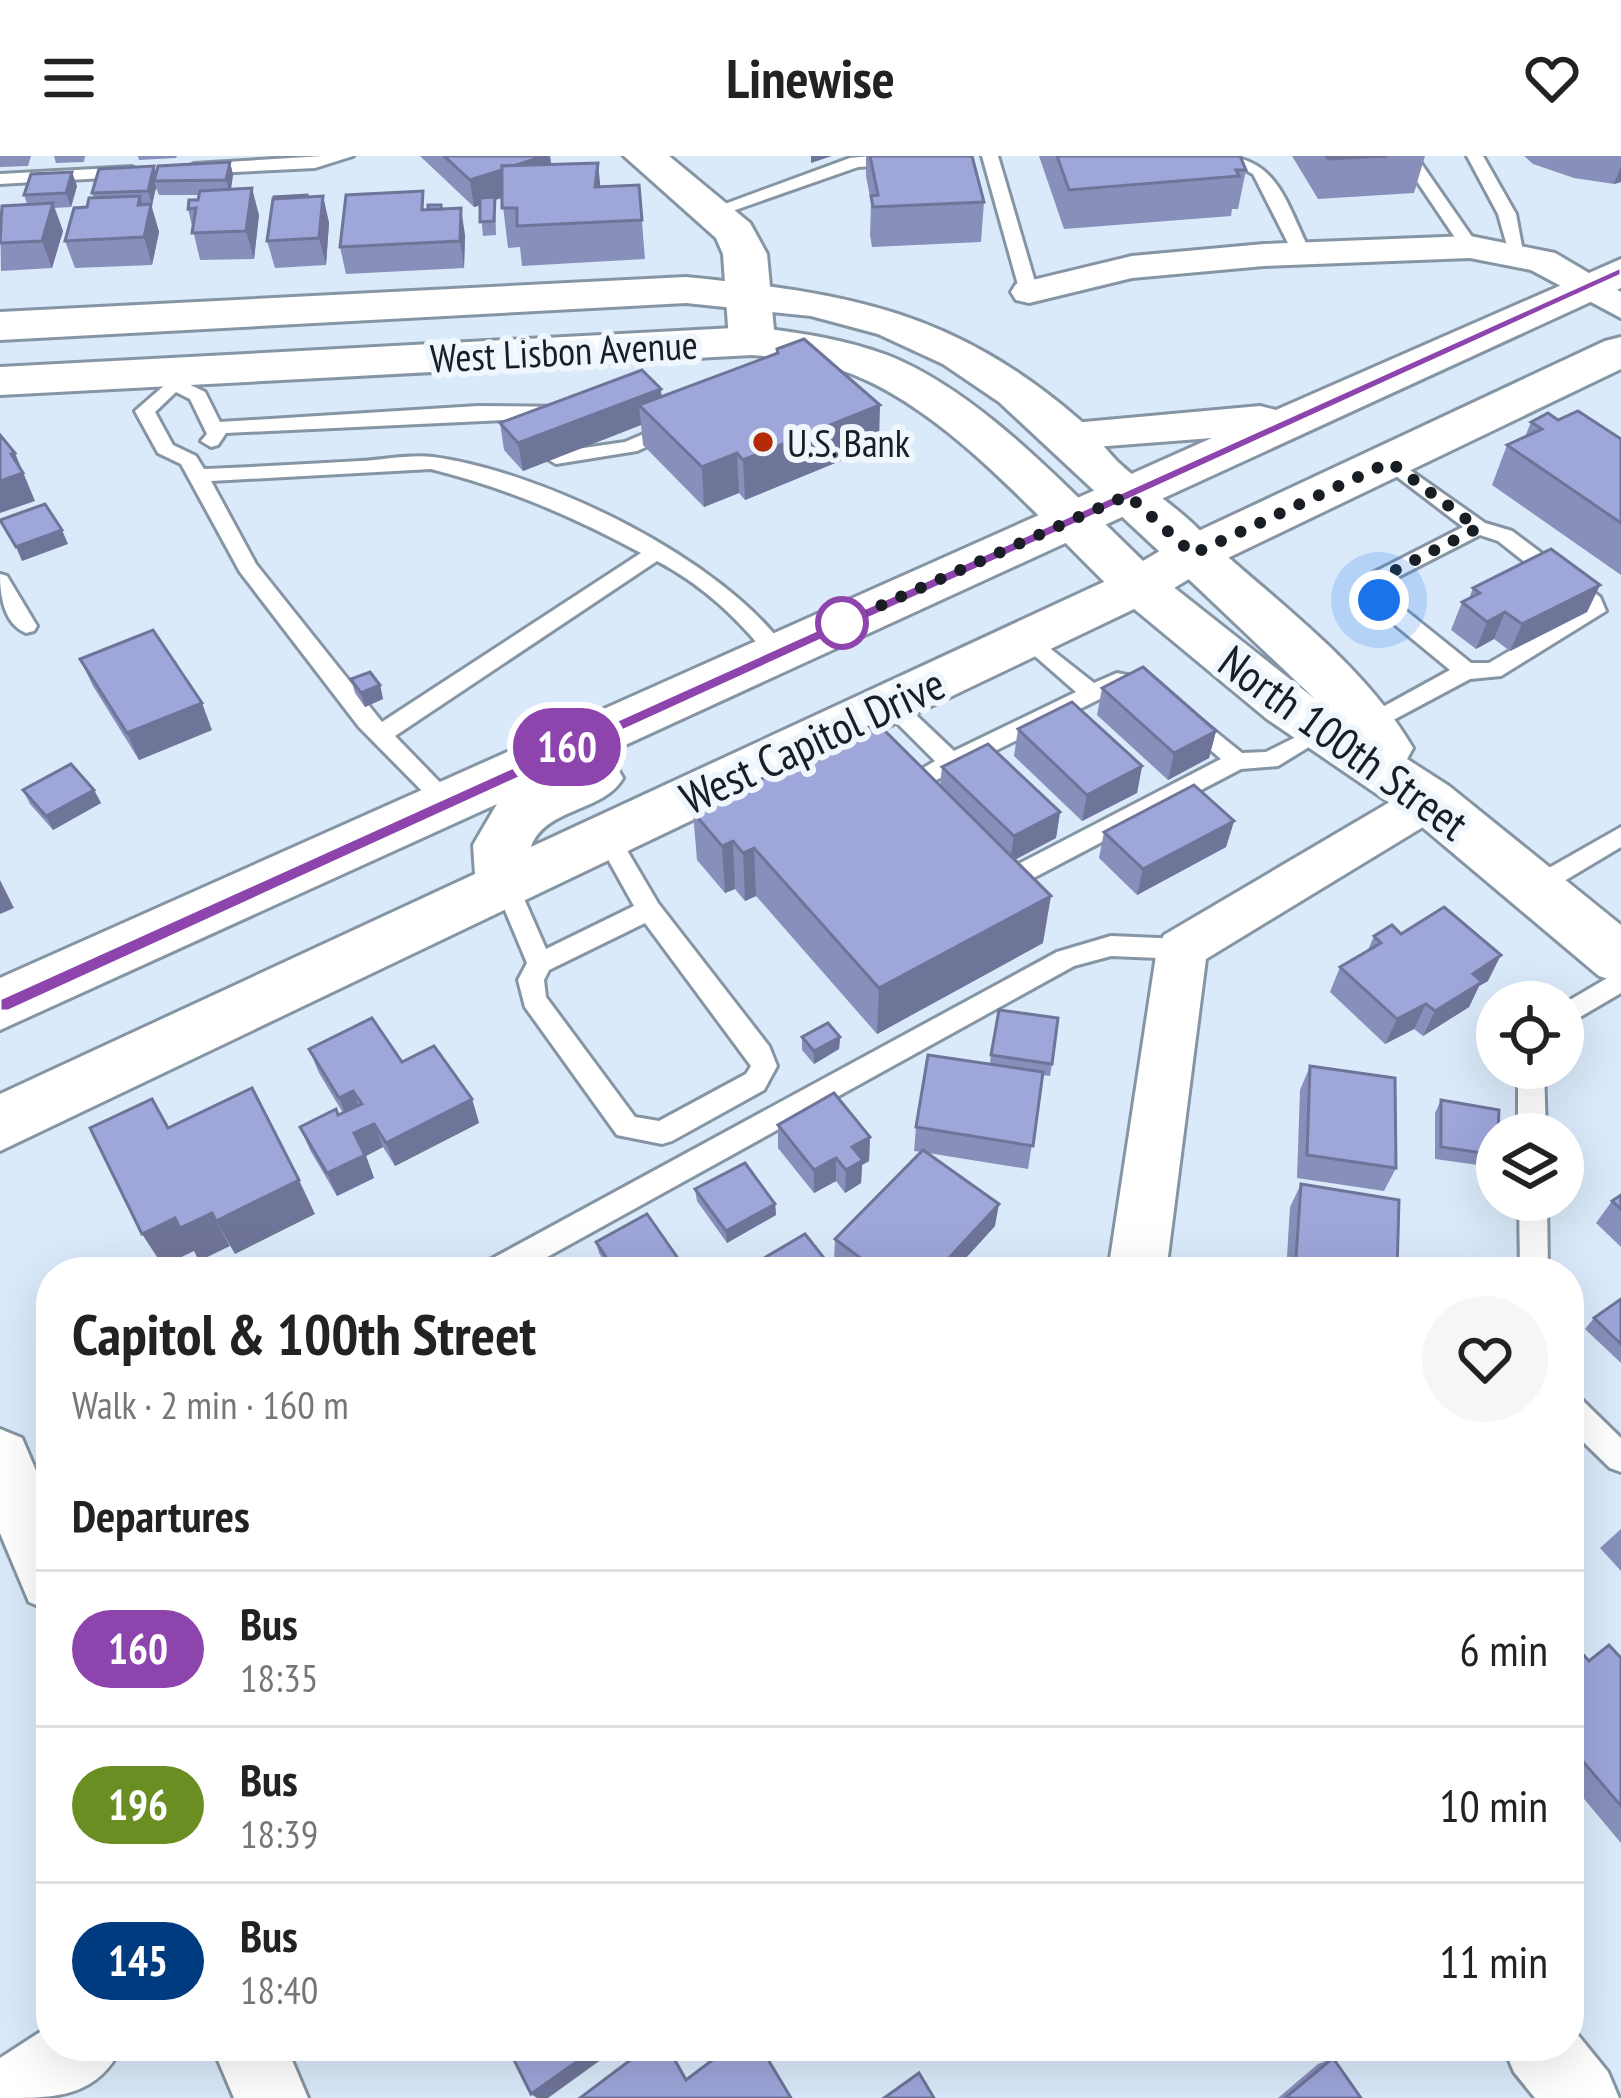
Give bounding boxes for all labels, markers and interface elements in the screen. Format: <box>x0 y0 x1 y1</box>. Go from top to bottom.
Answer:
text: Linewise <box>726 43 895 113</box>
icon: menu <box>36 45 102 111</box>
icon: heart <box>1519 45 1585 111</box>
street label: West Lisbon Avenue <box>429 319 699 383</box>
place label: U.S. Bank <box>787 417 910 468</box>
marker: U.S. Bank <box>750 429 776 455</box>
your location <box>1349 570 1409 630</box>
unlabelled marker <box>817 598 867 648</box>
street label: North 100th Street <box>1208 632 1481 852</box>
street label: West Capitol Drive <box>671 654 953 826</box>
line badge: 160 <box>498 708 636 786</box>
text: 160 <box>537 719 597 774</box>
map controls <box>1476 981 1584 1221</box>
button: locate <box>1476 981 1584 1089</box>
button: layers <box>1476 1113 1584 1221</box>
button: heart <box>1422 1296 1548 1422</box>
text: Capitol & 100th Street <box>72 1297 536 1371</box>
text: Walk · 2 min · 160 m <box>72 1379 349 1430</box>
text: Departures <box>72 1486 250 1544</box>
text: Bus <box>240 1594 298 1652</box>
text: 6 min <box>1459 1620 1548 1678</box>
text: 160 <box>108 1621 168 1676</box>
text: 18:35 <box>240 1652 318 1703</box>
text: Bus <box>240 1750 298 1808</box>
text: 10 min <box>1439 1776 1548 1834</box>
text: 196 <box>108 1777 168 1832</box>
text: 18:39 <box>240 1808 318 1859</box>
text: Bus <box>240 1906 298 1964</box>
text: 11 min <box>1439 1932 1548 1990</box>
text: 145 <box>108 1933 168 1988</box>
text: 18:40 <box>240 1964 318 2015</box>

